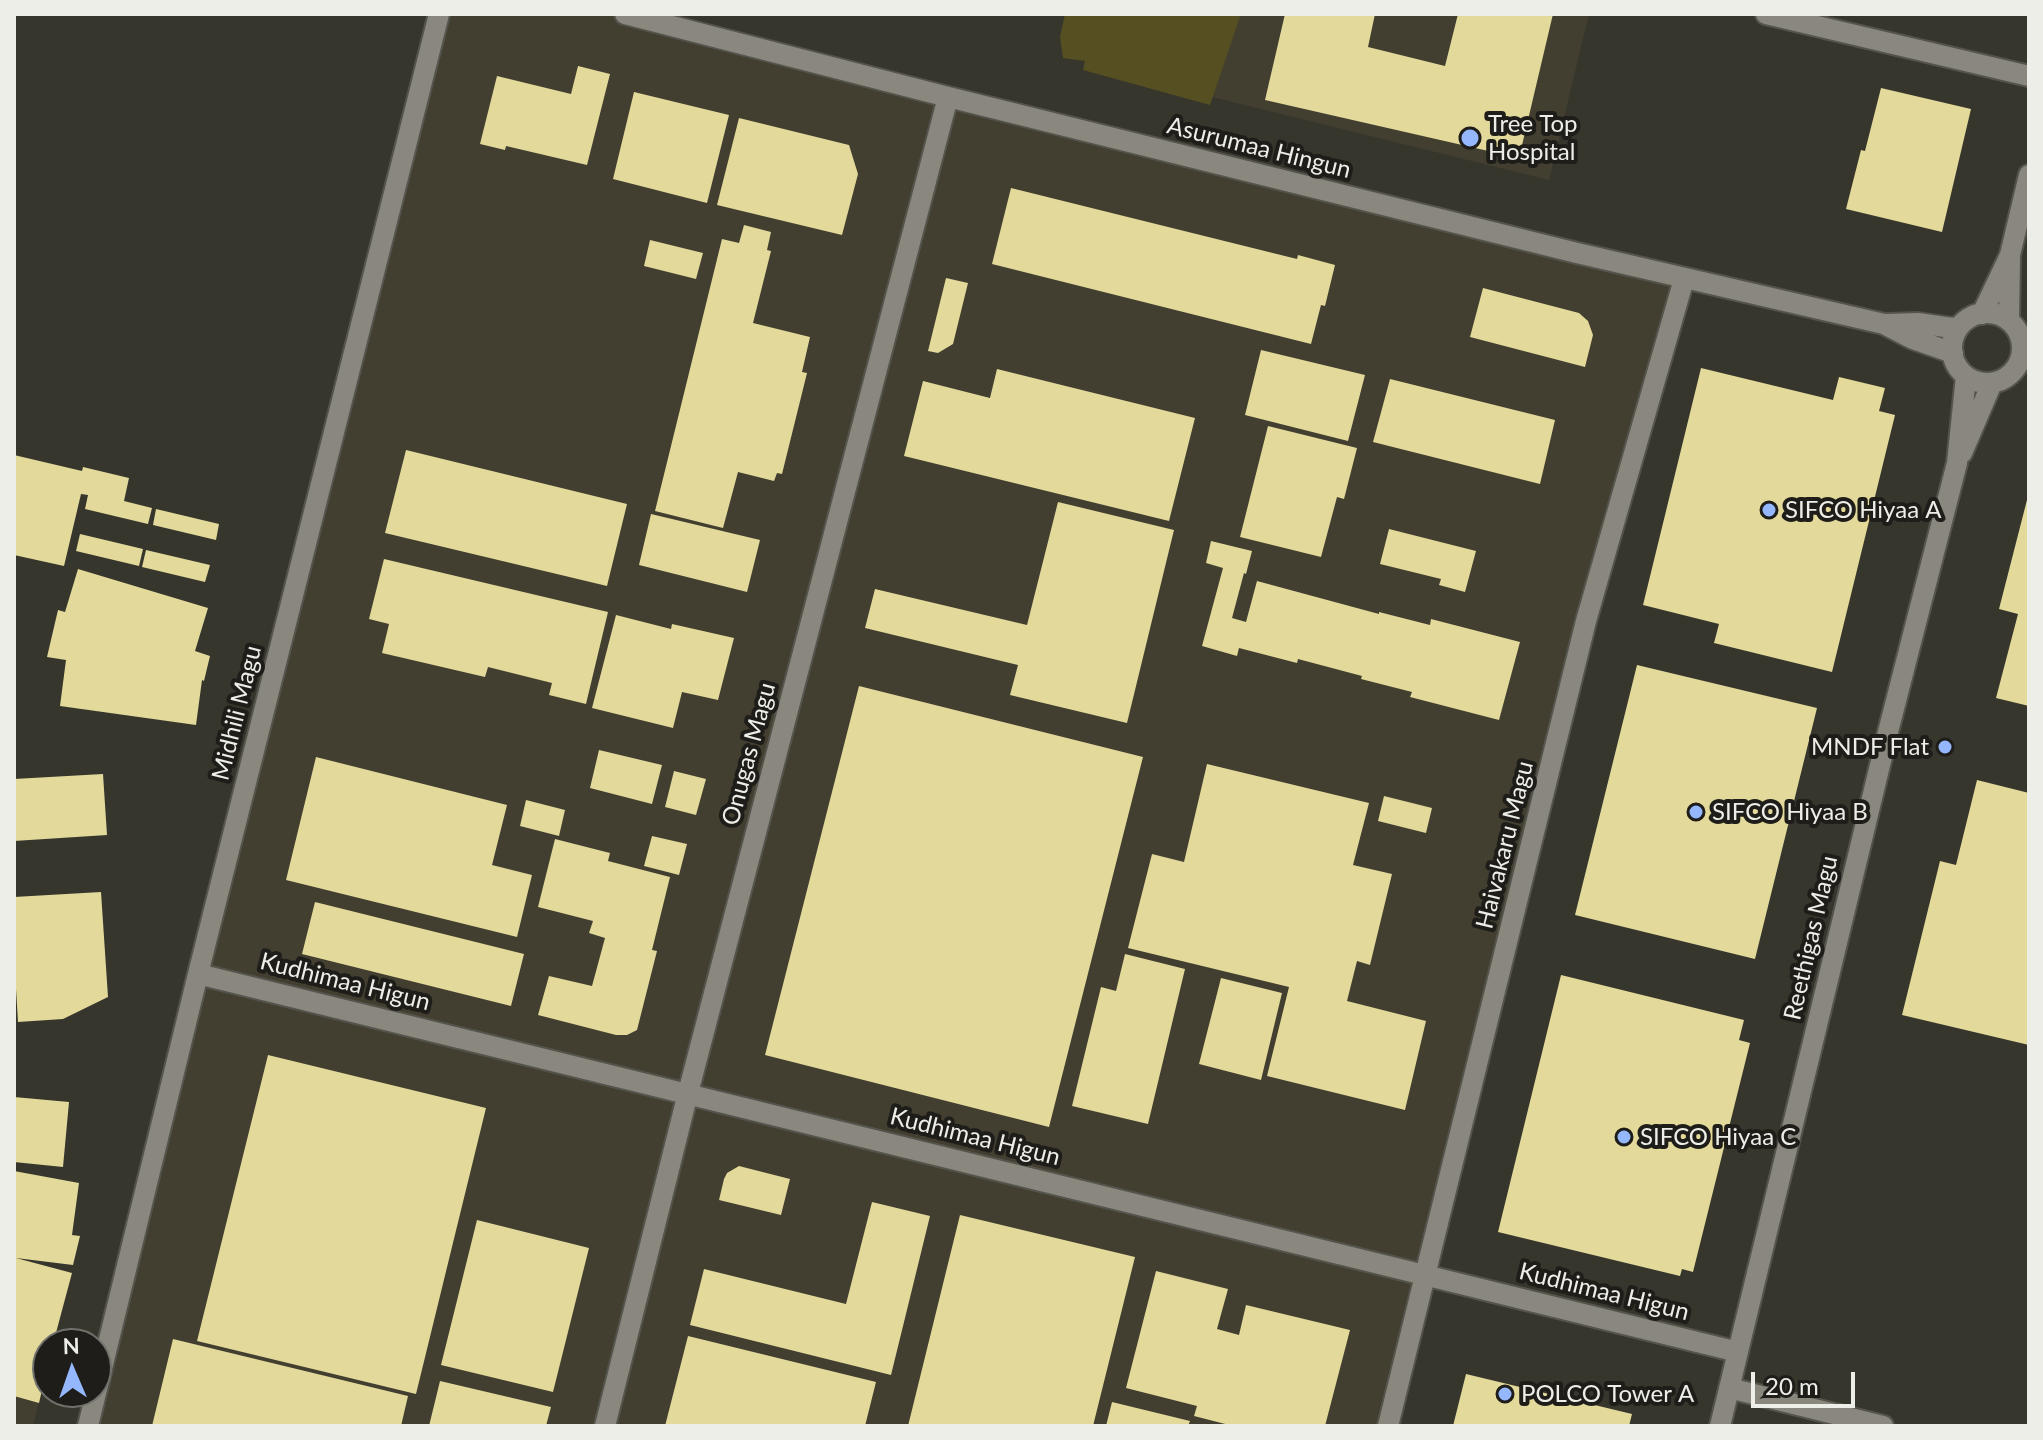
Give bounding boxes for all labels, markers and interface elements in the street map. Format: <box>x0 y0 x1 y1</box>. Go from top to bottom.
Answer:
place label: Tree Top Hospital <box>1488 110 1578 166</box>
street label: Asurumaa Hingun <box>1164 111 1354 185</box>
marker: Tree Top Hospital <box>1459 127 1481 149</box>
place label: SIFCO Hiyaa A <box>1785 496 1941 524</box>
marker: SIFCO Hiyaa A <box>1760 501 1778 519</box>
street label: Midhili Magu <box>206 643 268 783</box>
street label: Onugas Magu <box>716 680 782 828</box>
place label: MNDF Flat <box>1811 733 1929 761</box>
marker: MNDF Flat <box>1936 738 1954 756</box>
street label: Haivakaru Magu <box>1470 758 1540 932</box>
place label: SIFCO Hiyaa B <box>1712 798 1868 826</box>
marker: SIFCO Hiyaa B <box>1687 803 1705 821</box>
street label: Reethigas Magu <box>1778 853 1844 1023</box>
street label: Kudhimaa Higun <box>257 947 433 1017</box>
street label: Kudhimaa Higun <box>887 1102 1063 1172</box>
place label: SIFCO Hiyaa C <box>1640 1123 1796 1151</box>
marker: SIFCO Hiyaa C <box>1615 1128 1633 1146</box>
street label: Kudhimaa Higun <box>1516 1257 1692 1327</box>
north arrow <box>32 1328 112 1408</box>
text: N <box>62 1332 80 1359</box>
scale bar <box>1755 1356 1859 1406</box>
text: 20 m <box>1765 1371 1819 1400</box>
place label: POLCO Tower A <box>1521 1380 1694 1408</box>
marker: POLCO Tower A <box>1496 1385 1514 1403</box>

